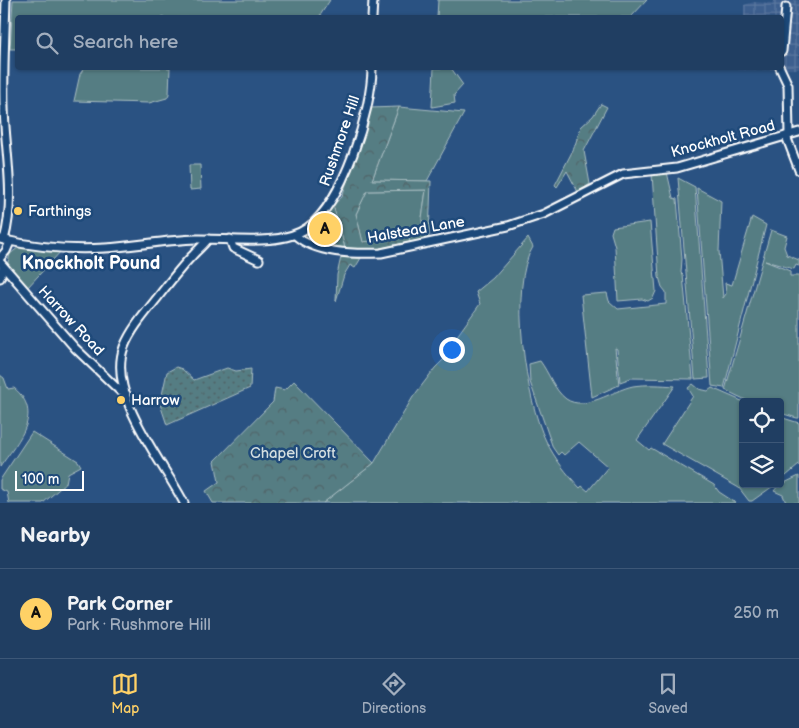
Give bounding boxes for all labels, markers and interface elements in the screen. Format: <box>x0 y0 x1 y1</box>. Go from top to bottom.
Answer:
search box <box>15 15 784 70</box>
icon: search <box>33 29 61 57</box>
text: Search here <box>73 31 178 54</box>
street label: Rushmore Hill <box>316 93 364 189</box>
street label: Knockholt Road <box>669 116 777 162</box>
place label: Farthings <box>28 202 92 221</box>
marker: Farthings <box>12 205 24 217</box>
pin: A <box>309 210 341 248</box>
street label: Halstead Lane <box>366 212 466 248</box>
district label: Knockholt Pound <box>22 253 160 274</box>
street label: Harrow Road <box>34 282 108 360</box>
your location <box>439 337 465 363</box>
place label: Harrow <box>131 391 179 410</box>
marker: Harrow <box>115 394 127 406</box>
map controls <box>739 398 784 488</box>
button: locate <box>739 398 784 443</box>
button: layers <box>739 443 784 488</box>
park label: Chapel Croft <box>250 444 336 463</box>
scale bar <box>15 468 84 491</box>
text: 100 m <box>22 471 59 488</box>
text: Nearby <box>20 523 90 548</box>
text: Park Corner <box>67 593 173 616</box>
text: A <box>31 604 41 623</box>
text: 250 m <box>733 604 779 623</box>
text: Park · Rushmore Hill <box>67 616 211 635</box>
tab: Map <box>111 670 139 717</box>
tab: Directions <box>362 670 426 717</box>
tab: Saved <box>648 670 688 717</box>

